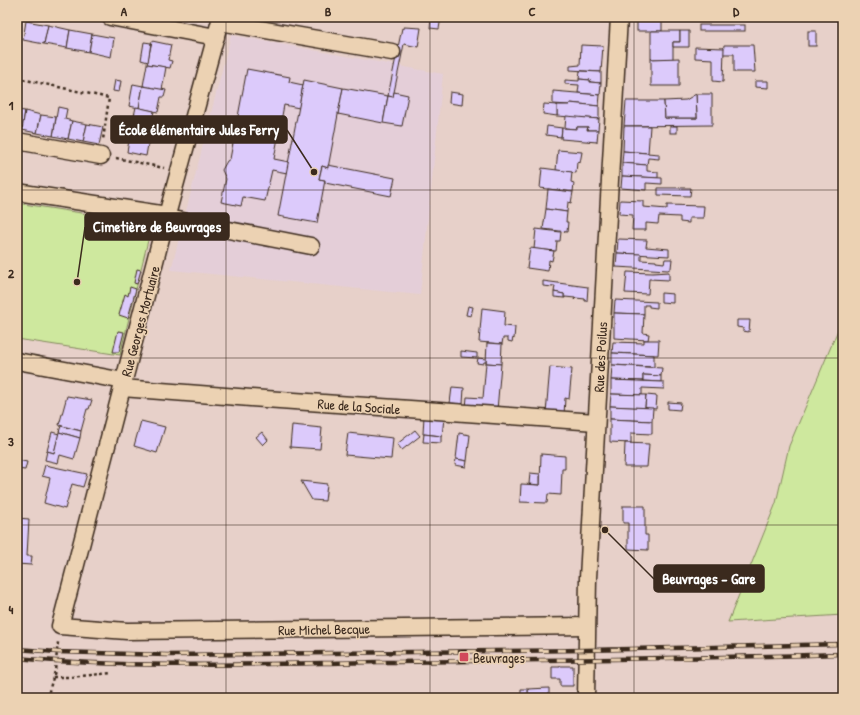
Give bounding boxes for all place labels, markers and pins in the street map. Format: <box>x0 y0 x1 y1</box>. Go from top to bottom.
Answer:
callout: École élémentaire Jules Ferry <box>111 116 287 143</box>
callout: Cimetière de Beuvrages <box>85 213 229 240</box>
callout: Beuvrages – Gare <box>654 565 764 592</box>
place label: Beuvrages <box>473 648 525 668</box>
marker: Beuvrages <box>458 651 470 663</box>

